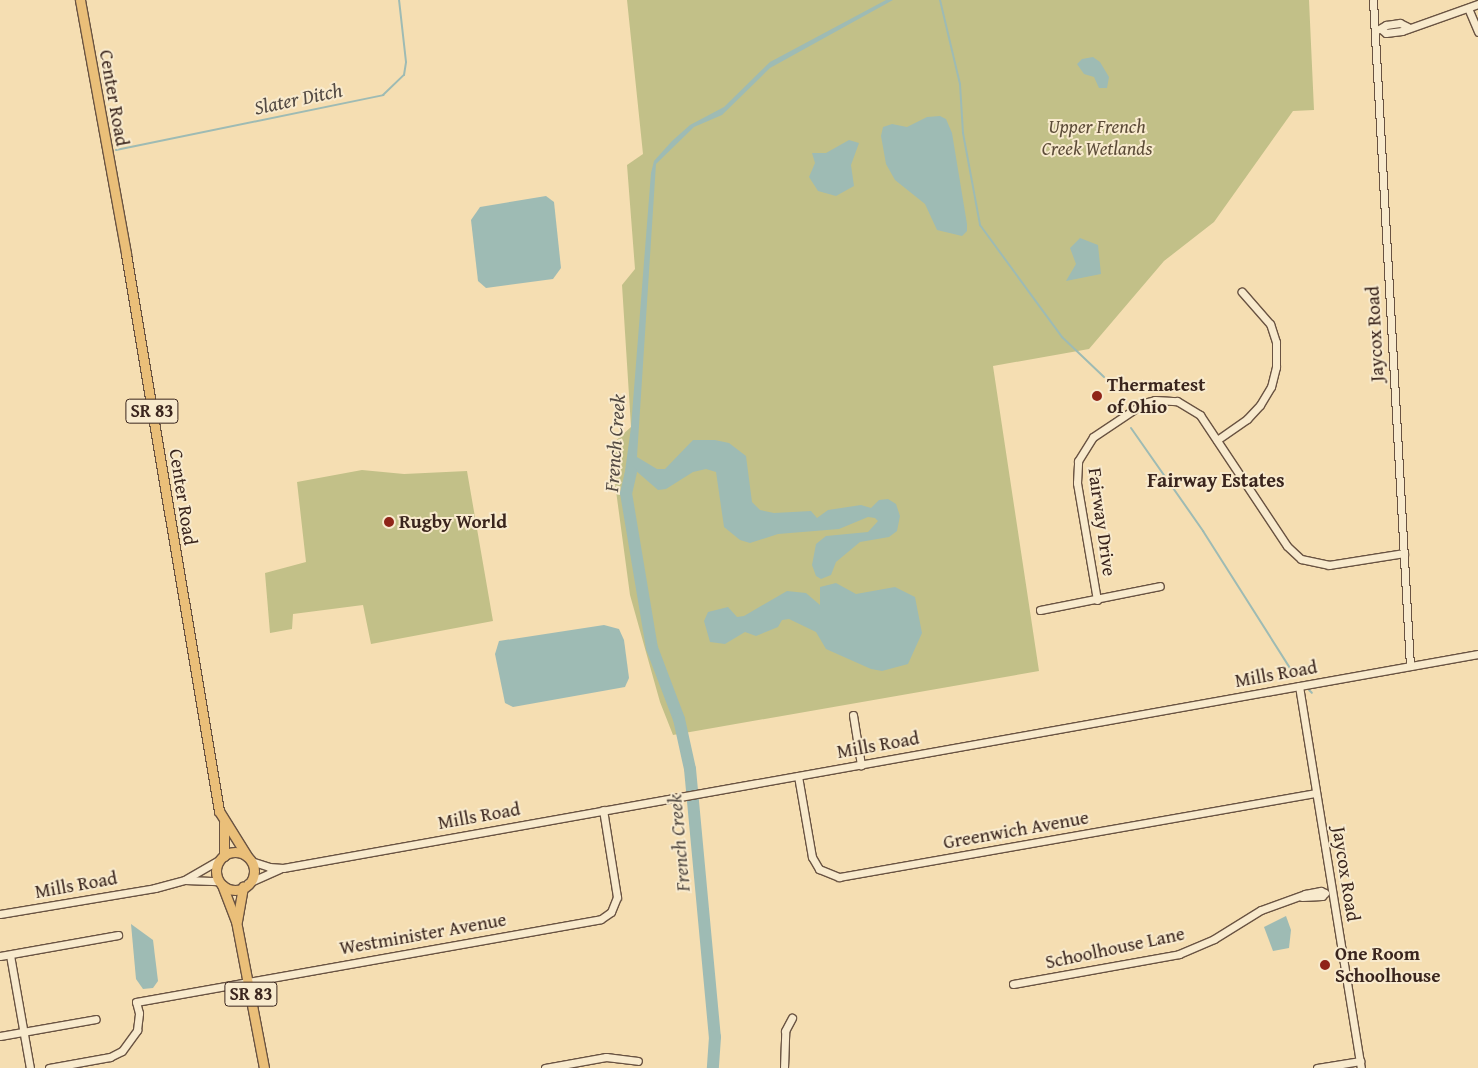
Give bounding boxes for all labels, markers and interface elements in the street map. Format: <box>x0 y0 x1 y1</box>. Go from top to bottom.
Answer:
street label: Center Road <box>94 48 134 148</box>
water label: Slater Ditch <box>252 77 344 119</box>
park label: Upper French Creek Wetlands <box>1042 116 1152 160</box>
street label: Jaycox Road <box>1361 286 1389 382</box>
place label: Thermatest of Ohio <box>1107 374 1205 418</box>
marker: Thermatest of Ohio <box>1091 390 1103 402</box>
water label: French Creek <box>599 393 629 493</box>
road number: SR 83 <box>124 396 180 426</box>
street label: Center Road <box>164 447 202 547</box>
street label: Fairway Drive <box>1083 466 1121 578</box>
district label: Fairway Estates <box>1147 467 1285 491</box>
place label: Rugby World <box>399 511 507 533</box>
marker: Rugby World <box>383 516 395 528</box>
street label: Mills Road <box>1233 656 1319 692</box>
street label: Mills Road <box>835 727 921 763</box>
water label: French Creek <box>662 793 694 893</box>
street label: Mills Road <box>436 798 522 834</box>
street label: Greenwich Avenue <box>941 806 1091 854</box>
street label: Jaycox Road <box>1327 825 1365 923</box>
street label: Mills Road <box>33 867 119 903</box>
street label: Westminister Avenue <box>338 908 508 960</box>
street label: Schoolhouse Lane <box>1043 922 1187 974</box>
place label: One Room Schoolhouse <box>1335 943 1441 987</box>
marker: One Room Schoolhouse <box>1319 959 1331 971</box>
road number: SR 83 <box>224 979 278 1010</box>

